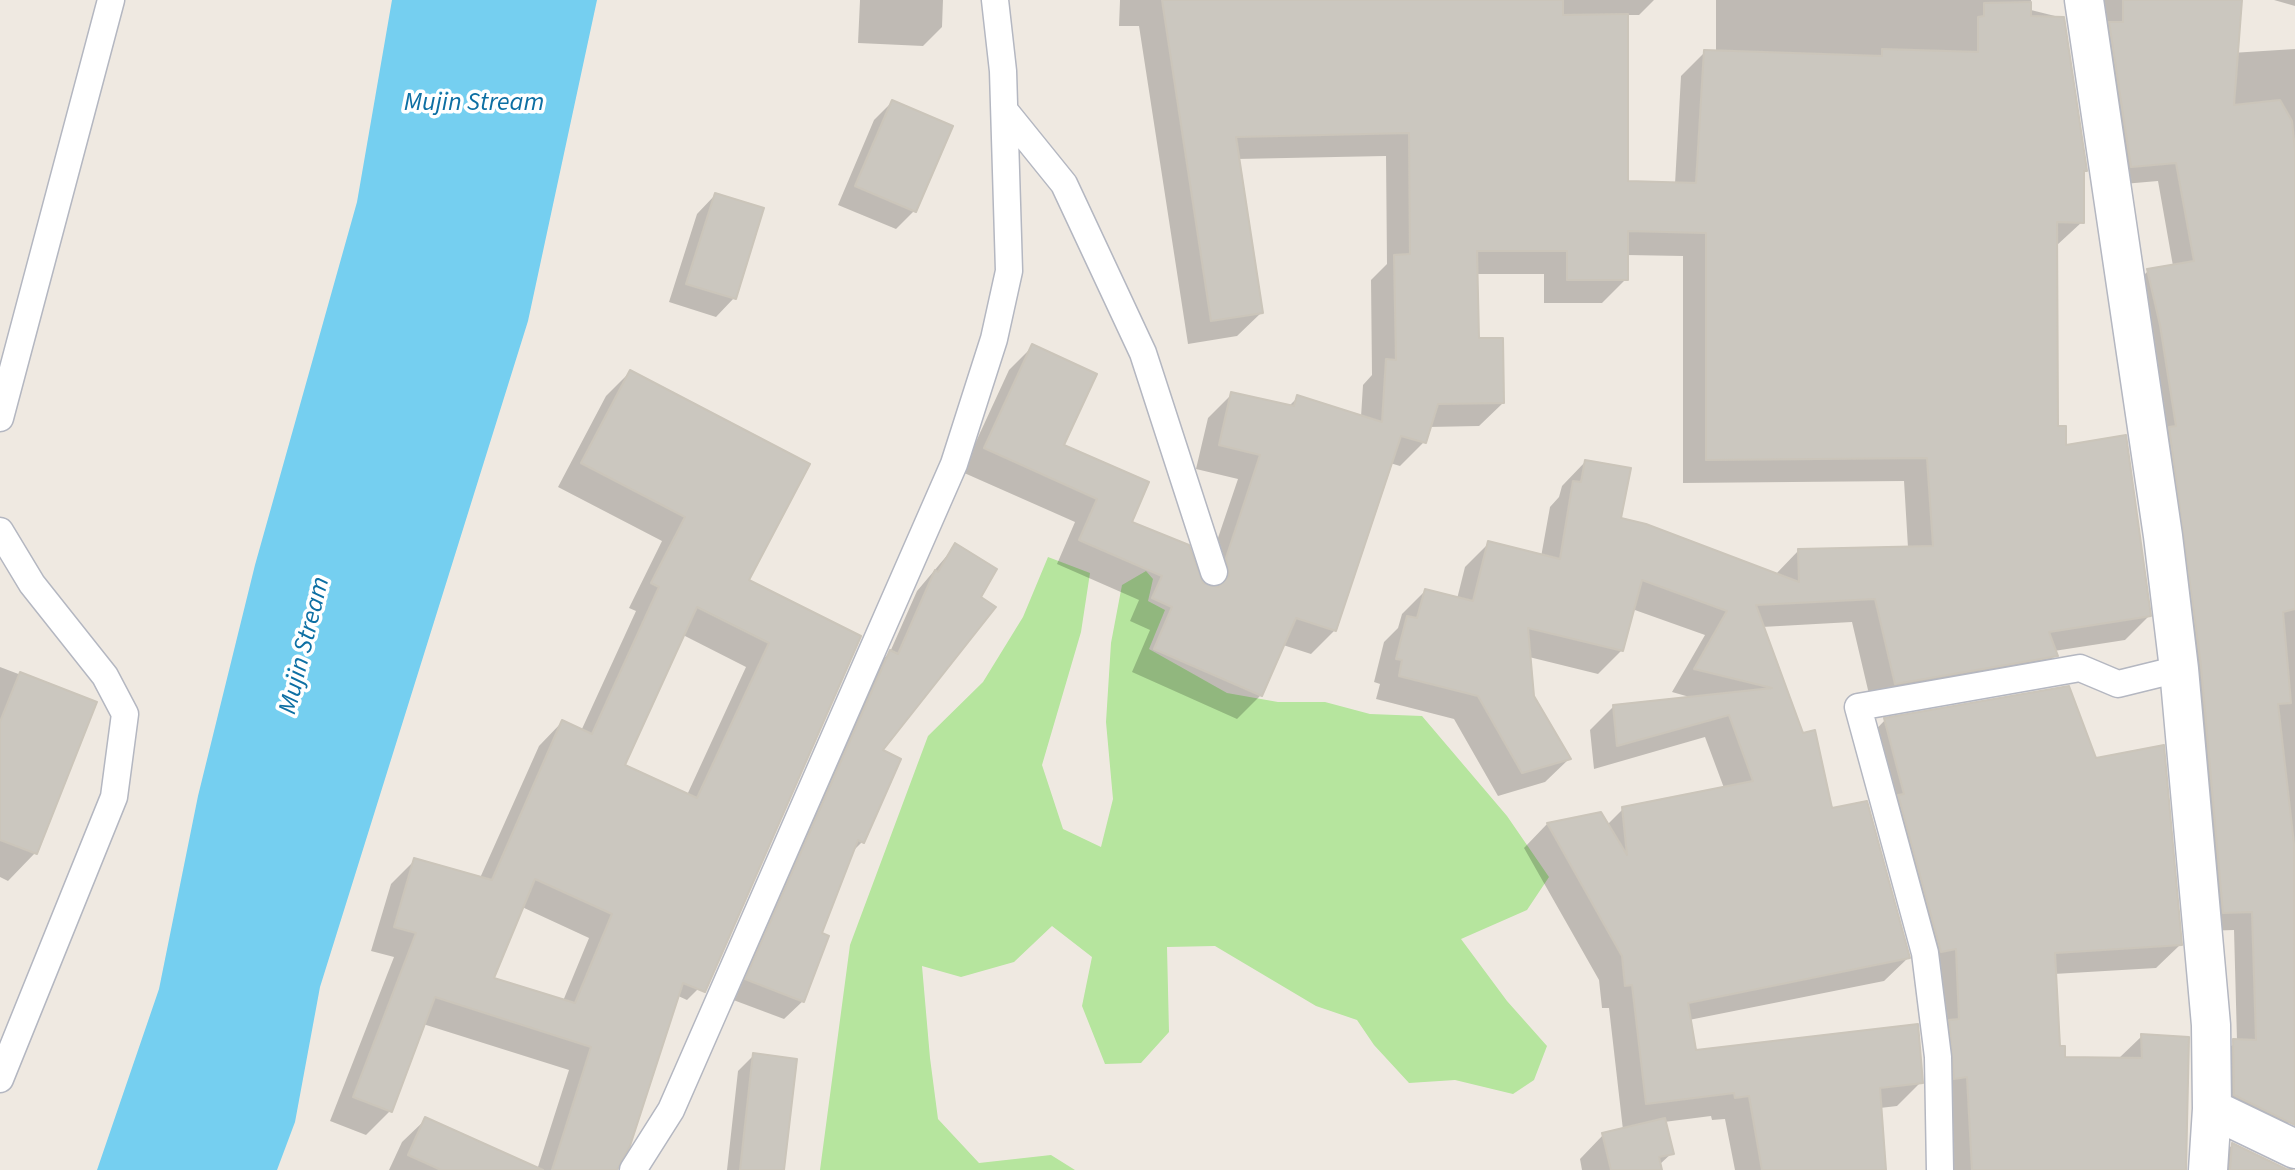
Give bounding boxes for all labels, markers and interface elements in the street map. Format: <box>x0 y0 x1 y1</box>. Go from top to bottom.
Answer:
water label: Mujin Stream <box>404 88 544 120</box>
water label: Mujin Stream <box>274 574 338 718</box>

